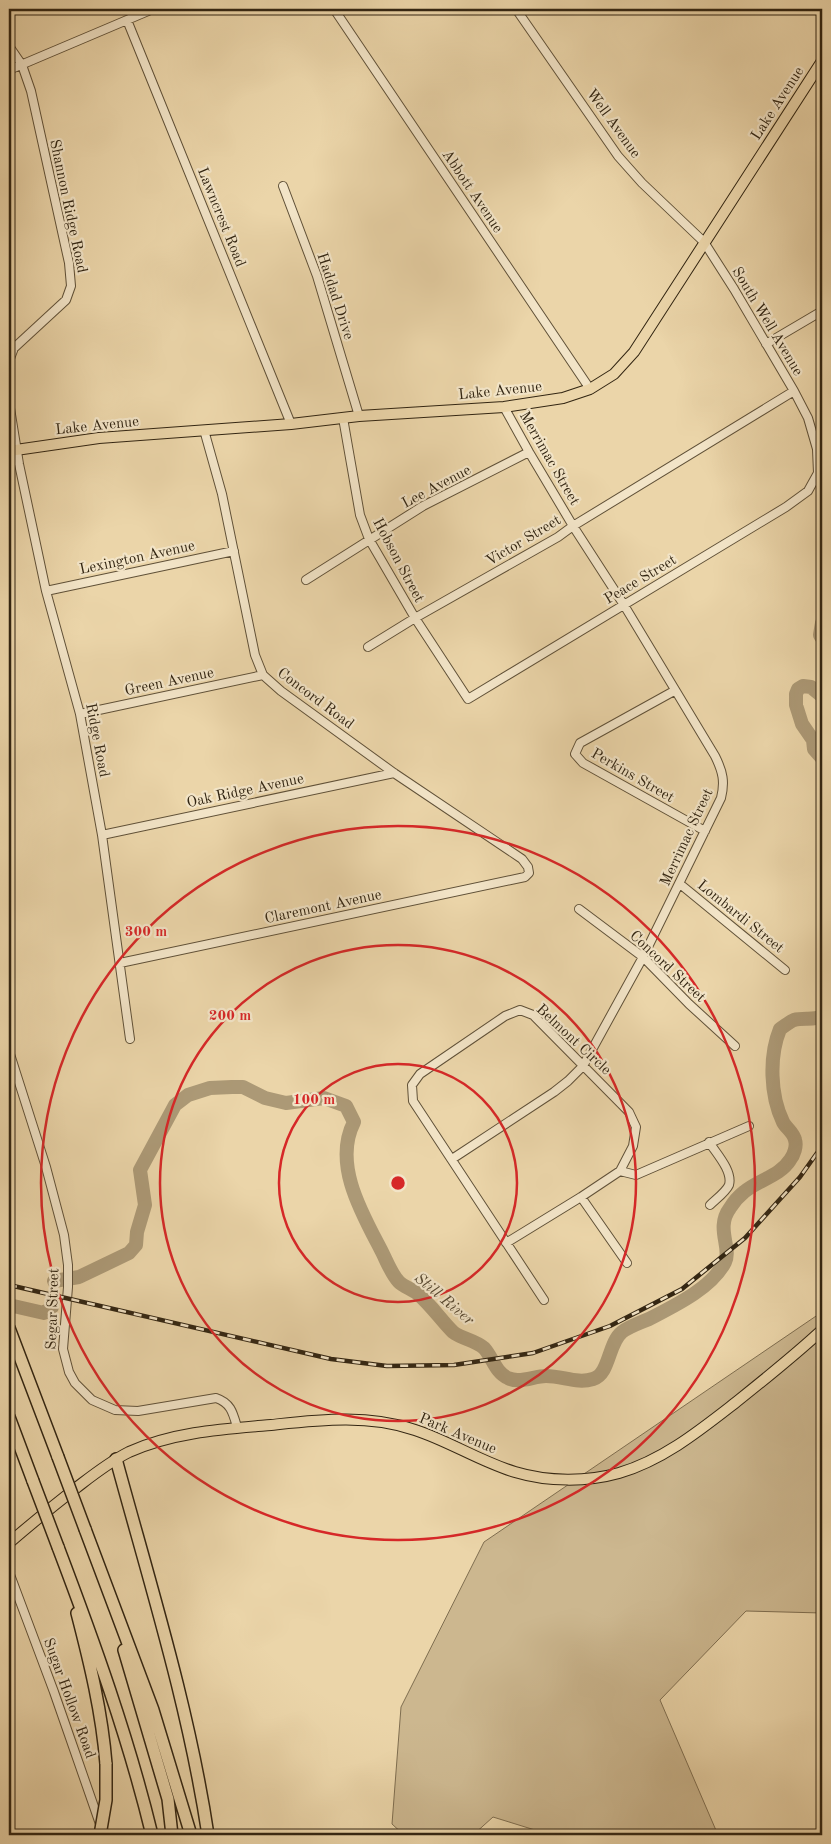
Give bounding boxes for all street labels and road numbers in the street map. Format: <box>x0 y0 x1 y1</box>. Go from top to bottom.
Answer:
street label: Lake Avenue <box>749 64 807 143</box>
street label: Well Avenue <box>583 87 643 161</box>
street label: Shannon Ridge Road <box>46 138 89 275</box>
street label: Abbott Avenue <box>439 148 505 236</box>
street label: Lawncrest Road <box>194 166 247 270</box>
street label: Haddad Drive <box>313 251 356 342</box>
street label: South Well Avenue <box>728 265 805 379</box>
street label: Lake Avenue <box>458 380 543 403</box>
street label: Merrimac Street <box>516 409 582 508</box>
street label: Lake Avenue <box>55 415 140 438</box>
street label: Lee Avenue <box>400 463 474 512</box>
street label: Victor Street <box>484 513 564 569</box>
street label: Hobson Street <box>369 516 426 605</box>
street label: Lexington Avenue <box>78 539 196 578</box>
street label: Peace Street <box>602 553 679 608</box>
street label: Green Avenue <box>123 666 215 699</box>
street label: Concord Road <box>274 666 356 733</box>
street label: Ridge Road <box>82 702 111 779</box>
street label: Perkins Street <box>588 747 676 806</box>
street label: Oak Ridge Avenue <box>185 772 305 811</box>
street label: Merrimac Street <box>658 787 716 889</box>
street label: Lombardi Street <box>694 878 786 957</box>
street label: Claremont Avenue <box>263 888 383 927</box>
street label: Concord Street <box>626 928 708 1006</box>
street label: Belmont Circle <box>533 1002 613 1078</box>
street label: Segar Street <box>45 1268 62 1350</box>
street label: Park Avenue <box>416 1411 499 1457</box>
street label: Sugar Hollow Road <box>40 1636 97 1761</box>

